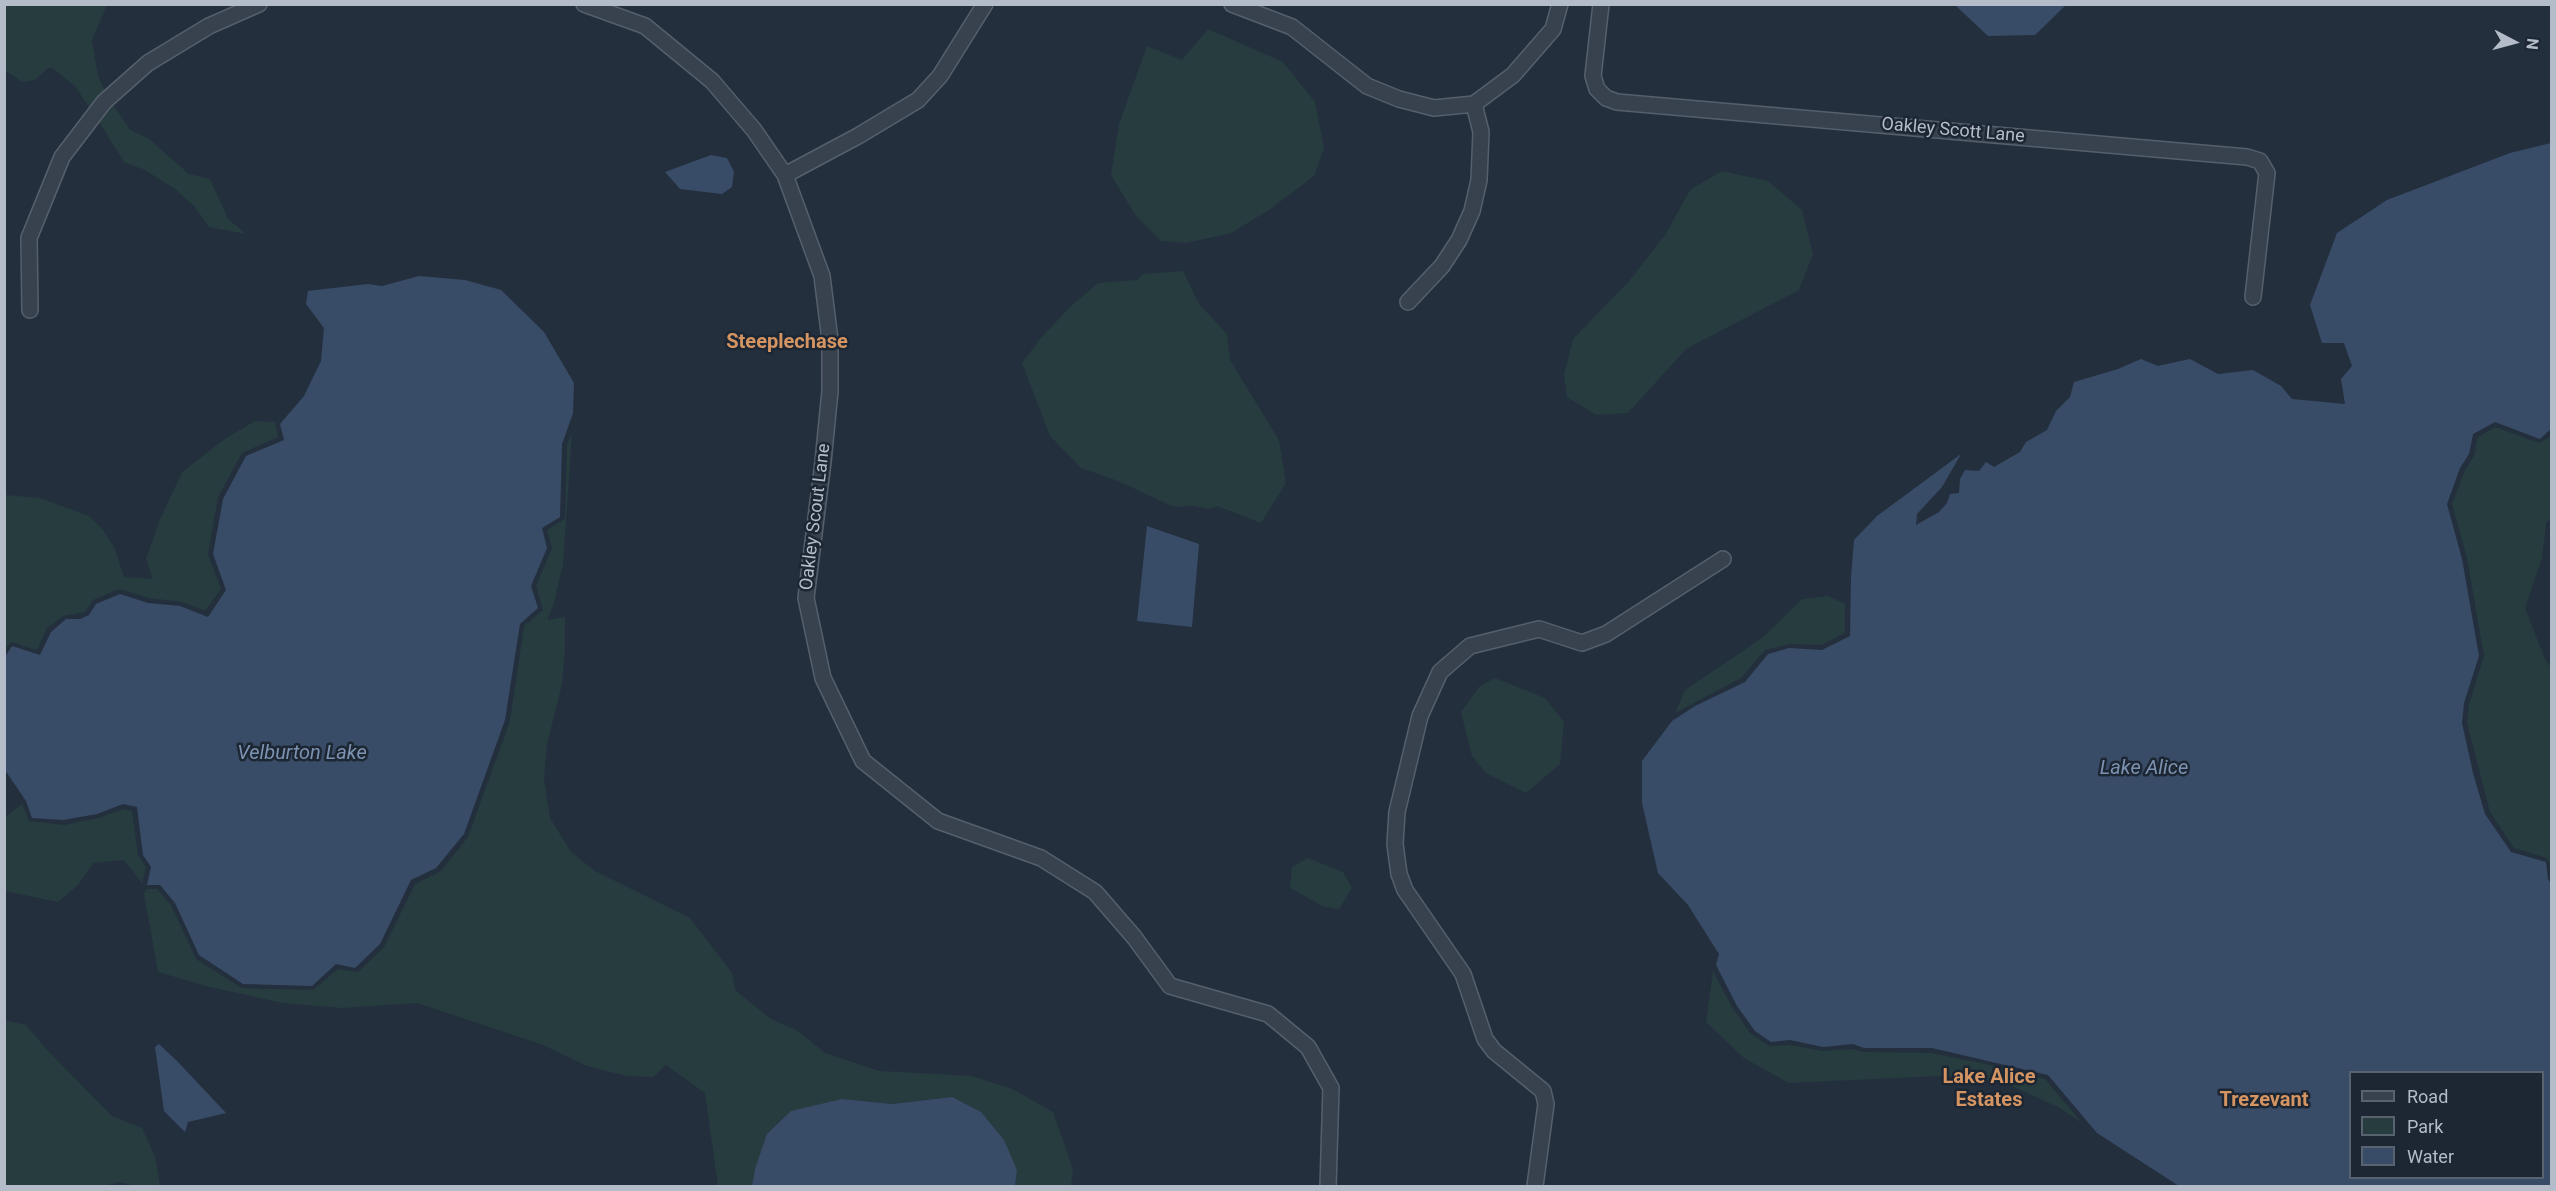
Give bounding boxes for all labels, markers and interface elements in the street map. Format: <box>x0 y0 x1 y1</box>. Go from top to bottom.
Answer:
north arrow <box>2484 12 2544 72</box>
text: N <box>2522 37 2542 51</box>
street label: Oakley Scott Lane <box>1880 114 2026 148</box>
district label: Steeplechase <box>726 331 848 355</box>
street label: Oakley Scout Lane <box>796 442 836 592</box>
water label: Velburton Lake <box>237 742 367 766</box>
water label: Lake Alice <box>2100 757 2188 781</box>
district label: Lake Alice Estates <box>1942 1066 2036 1113</box>
legend <box>2349 1071 2544 1179</box>
text: Road <box>2407 1086 2448 1107</box>
district label: Trezevant <box>2219 1089 2309 1113</box>
text: Park <box>2407 1116 2443 1137</box>
text: Water <box>2407 1146 2454 1167</box>

